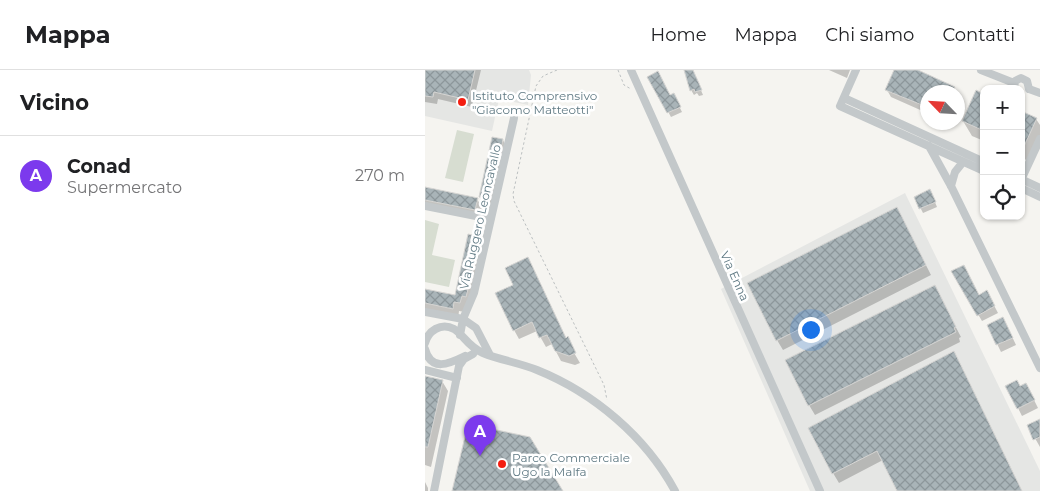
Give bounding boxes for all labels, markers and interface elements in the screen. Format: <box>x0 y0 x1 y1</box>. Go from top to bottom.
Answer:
text: Mappa <box>25 20 110 49</box>
text: Home <box>651 24 707 46</box>
text: Mappa <box>735 24 797 46</box>
text: Chi siamo <box>825 24 914 46</box>
text: Contatti <box>942 24 1015 46</box>
north arrow <box>920 85 965 130</box>
map controls <box>980 85 1025 220</box>
button: + <box>980 85 1025 130</box>
place label: Istituto Comprensivo "Giacomo Matteotti" <box>472 88 597 117</box>
text: Vicino <box>20 90 89 115</box>
marker: Istituto Comprensivo "Giacomo Matteotti" <box>456 96 468 108</box>
button: − <box>980 130 1025 175</box>
street label: Via Ruggero Leoncavallo <box>456 143 504 291</box>
text: Conad <box>67 155 131 178</box>
text: A <box>30 166 42 185</box>
text: 270 m <box>355 166 405 185</box>
button: locate <box>980 175 1025 220</box>
text: Supermercato <box>67 178 182 197</box>
street label: Via Enna <box>717 249 753 303</box>
your location <box>798 317 824 343</box>
pin: A <box>464 415 496 456</box>
place label: Parco Commerciale Ugo la Malfa <box>512 450 630 479</box>
marker: Parco Commerciale Ugo la Malfa <box>496 458 508 470</box>

